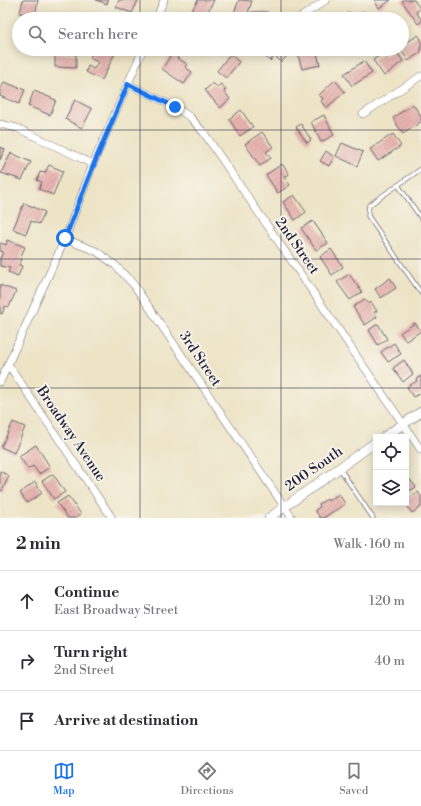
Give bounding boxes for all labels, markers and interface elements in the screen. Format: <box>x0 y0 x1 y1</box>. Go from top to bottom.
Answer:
search box <box>12 12 409 56</box>
icon: search <box>26 23 48 45</box>
text: Search here <box>58 25 138 44</box>
route end <box>166 98 184 116</box>
street label: 2nd Street <box>271 214 323 278</box>
route start <box>56 229 74 247</box>
street label: 3rd Street <box>175 328 225 390</box>
street label: Broadway Avenue <box>32 382 110 485</box>
map controls <box>373 434 409 506</box>
button: locate <box>373 434 409 470</box>
street label: 200 South <box>281 442 347 496</box>
button: layers <box>373 470 409 506</box>
text: 2 min <box>16 533 61 555</box>
text: Walk · 160 m <box>334 536 405 552</box>
text: Continue <box>54 583 119 602</box>
icon: ahead <box>16 590 38 612</box>
text: 120 m <box>369 593 405 609</box>
text: East Broadway Street <box>54 602 178 618</box>
text: Turn right <box>54 643 128 662</box>
icon: right <box>16 650 38 672</box>
text: 40 m <box>375 653 405 669</box>
text: 2nd Street <box>54 662 115 678</box>
icon: arrive <box>16 710 38 732</box>
text: Arrive at destination <box>54 711 198 730</box>
tab: Map <box>53 760 75 798</box>
tab: Directions <box>181 760 234 798</box>
tab: Saved <box>339 760 368 798</box>

